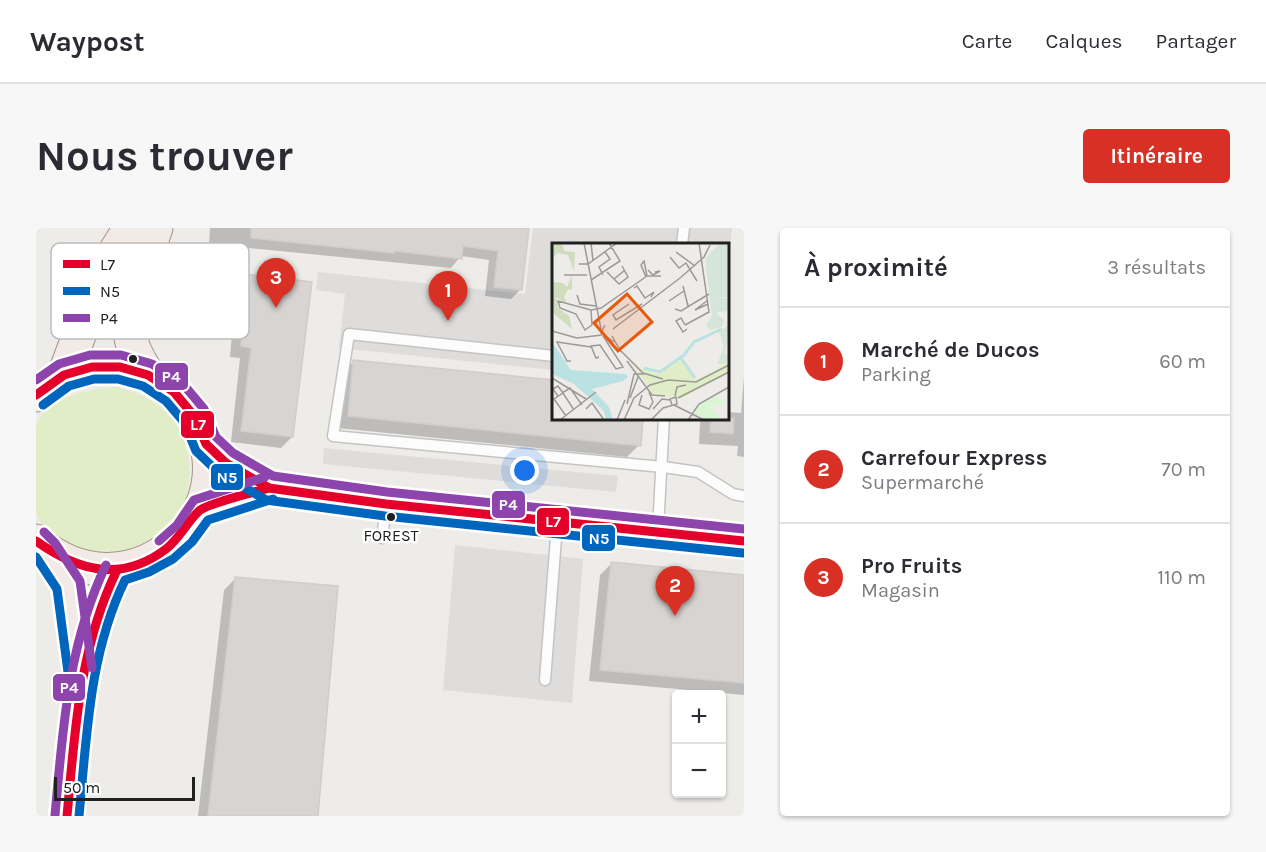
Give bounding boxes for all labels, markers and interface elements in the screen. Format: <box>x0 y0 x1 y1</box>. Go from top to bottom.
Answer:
text: Waypost <box>30 25 145 58</box>
text: Carte <box>962 29 1012 53</box>
text: Calques <box>1045 29 1123 53</box>
text: Partager <box>1156 29 1236 53</box>
button: Itinéraire <box>1083 129 1230 183</box>
text: Nous trouver <box>36 131 293 181</box>
legend <box>51 243 249 339</box>
inset map <box>552 243 729 420</box>
text: À proximité <box>804 252 948 283</box>
text: L7 <box>100 255 115 274</box>
text: 3 résultats <box>1107 256 1206 279</box>
pin: 3 <box>256 259 296 308</box>
pin: 1 <box>428 272 468 321</box>
text: N5 <box>100 282 120 301</box>
text: P4 <box>100 309 118 328</box>
text: Marché de Ducos <box>861 337 1040 363</box>
text: 1 <box>820 350 827 373</box>
text: 60 m <box>1159 350 1206 373</box>
unlabelled marker <box>127 353 139 365</box>
line badge: P4 <box>154 362 189 391</box>
text: Parking <box>861 363 931 386</box>
text: P4 <box>162 367 181 386</box>
line badge: L7 <box>180 410 215 439</box>
text: L7 <box>190 415 206 434</box>
text: Carrefour Express <box>861 445 1047 471</box>
your location <box>510 456 539 485</box>
text: 2 <box>817 458 830 481</box>
text: 70 m <box>1161 458 1206 481</box>
line badge: N5 <box>210 463 244 491</box>
text: N5 <box>217 468 237 487</box>
text: Supermarché <box>861 471 984 494</box>
line badge: P4 <box>491 490 526 519</box>
text: P4 <box>499 495 518 514</box>
line badge: L7 <box>536 507 570 536</box>
marker: FOREST <box>385 511 397 523</box>
text: L7 <box>545 512 561 531</box>
line badge: N5 <box>581 524 616 552</box>
place label: FOREST <box>363 526 419 545</box>
text: N5 <box>589 529 609 548</box>
text: Pro Fruits <box>861 553 962 579</box>
pin: 2 <box>656 566 694 616</box>
text: 3 <box>817 566 830 589</box>
text: 110 m <box>1157 566 1206 589</box>
text: Magasin <box>861 579 940 602</box>
line badge: P4 <box>52 673 86 702</box>
text: P4 <box>60 678 79 697</box>
map controls <box>672 690 726 798</box>
button: + <box>672 690 726 744</box>
button: − <box>672 744 726 798</box>
scale bar <box>54 774 195 802</box>
text: 50 m <box>63 778 100 797</box>

